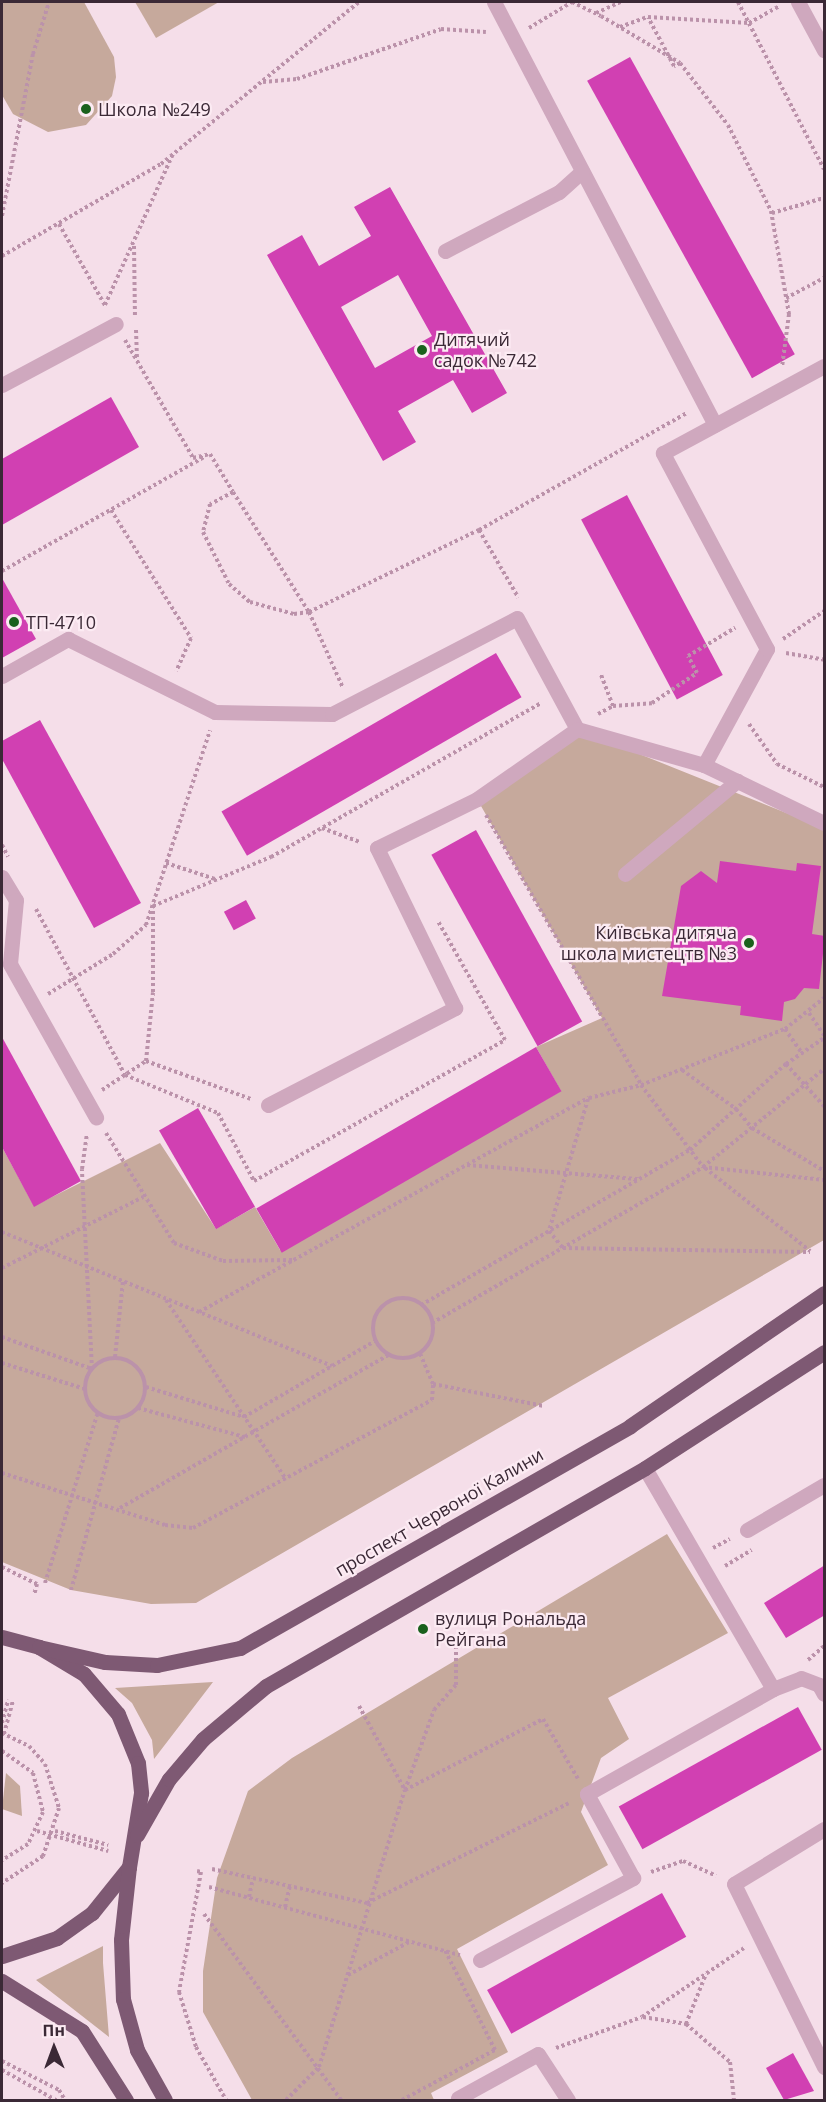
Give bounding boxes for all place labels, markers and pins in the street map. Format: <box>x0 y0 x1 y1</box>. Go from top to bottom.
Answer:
place label: Школа №249 <box>98 98 211 120</box>
marker: Школа №249 <box>79 102 93 116</box>
place label: Дитячий садок №742 <box>434 329 537 372</box>
marker: Дитячий садок №742 <box>415 343 429 357</box>
place label: ТП-4710 <box>26 611 96 633</box>
marker: ТП-4710 <box>7 615 21 629</box>
place label: Київська дитяча школа мистецтв №3 <box>561 922 737 964</box>
marker: Київська дитяча школа мистецтв №3 <box>742 936 756 950</box>
place label: вулиця Рональда Рейгана <box>435 1608 586 1650</box>
marker: вулиця Рональда Рейгана <box>416 1622 430 1636</box>

